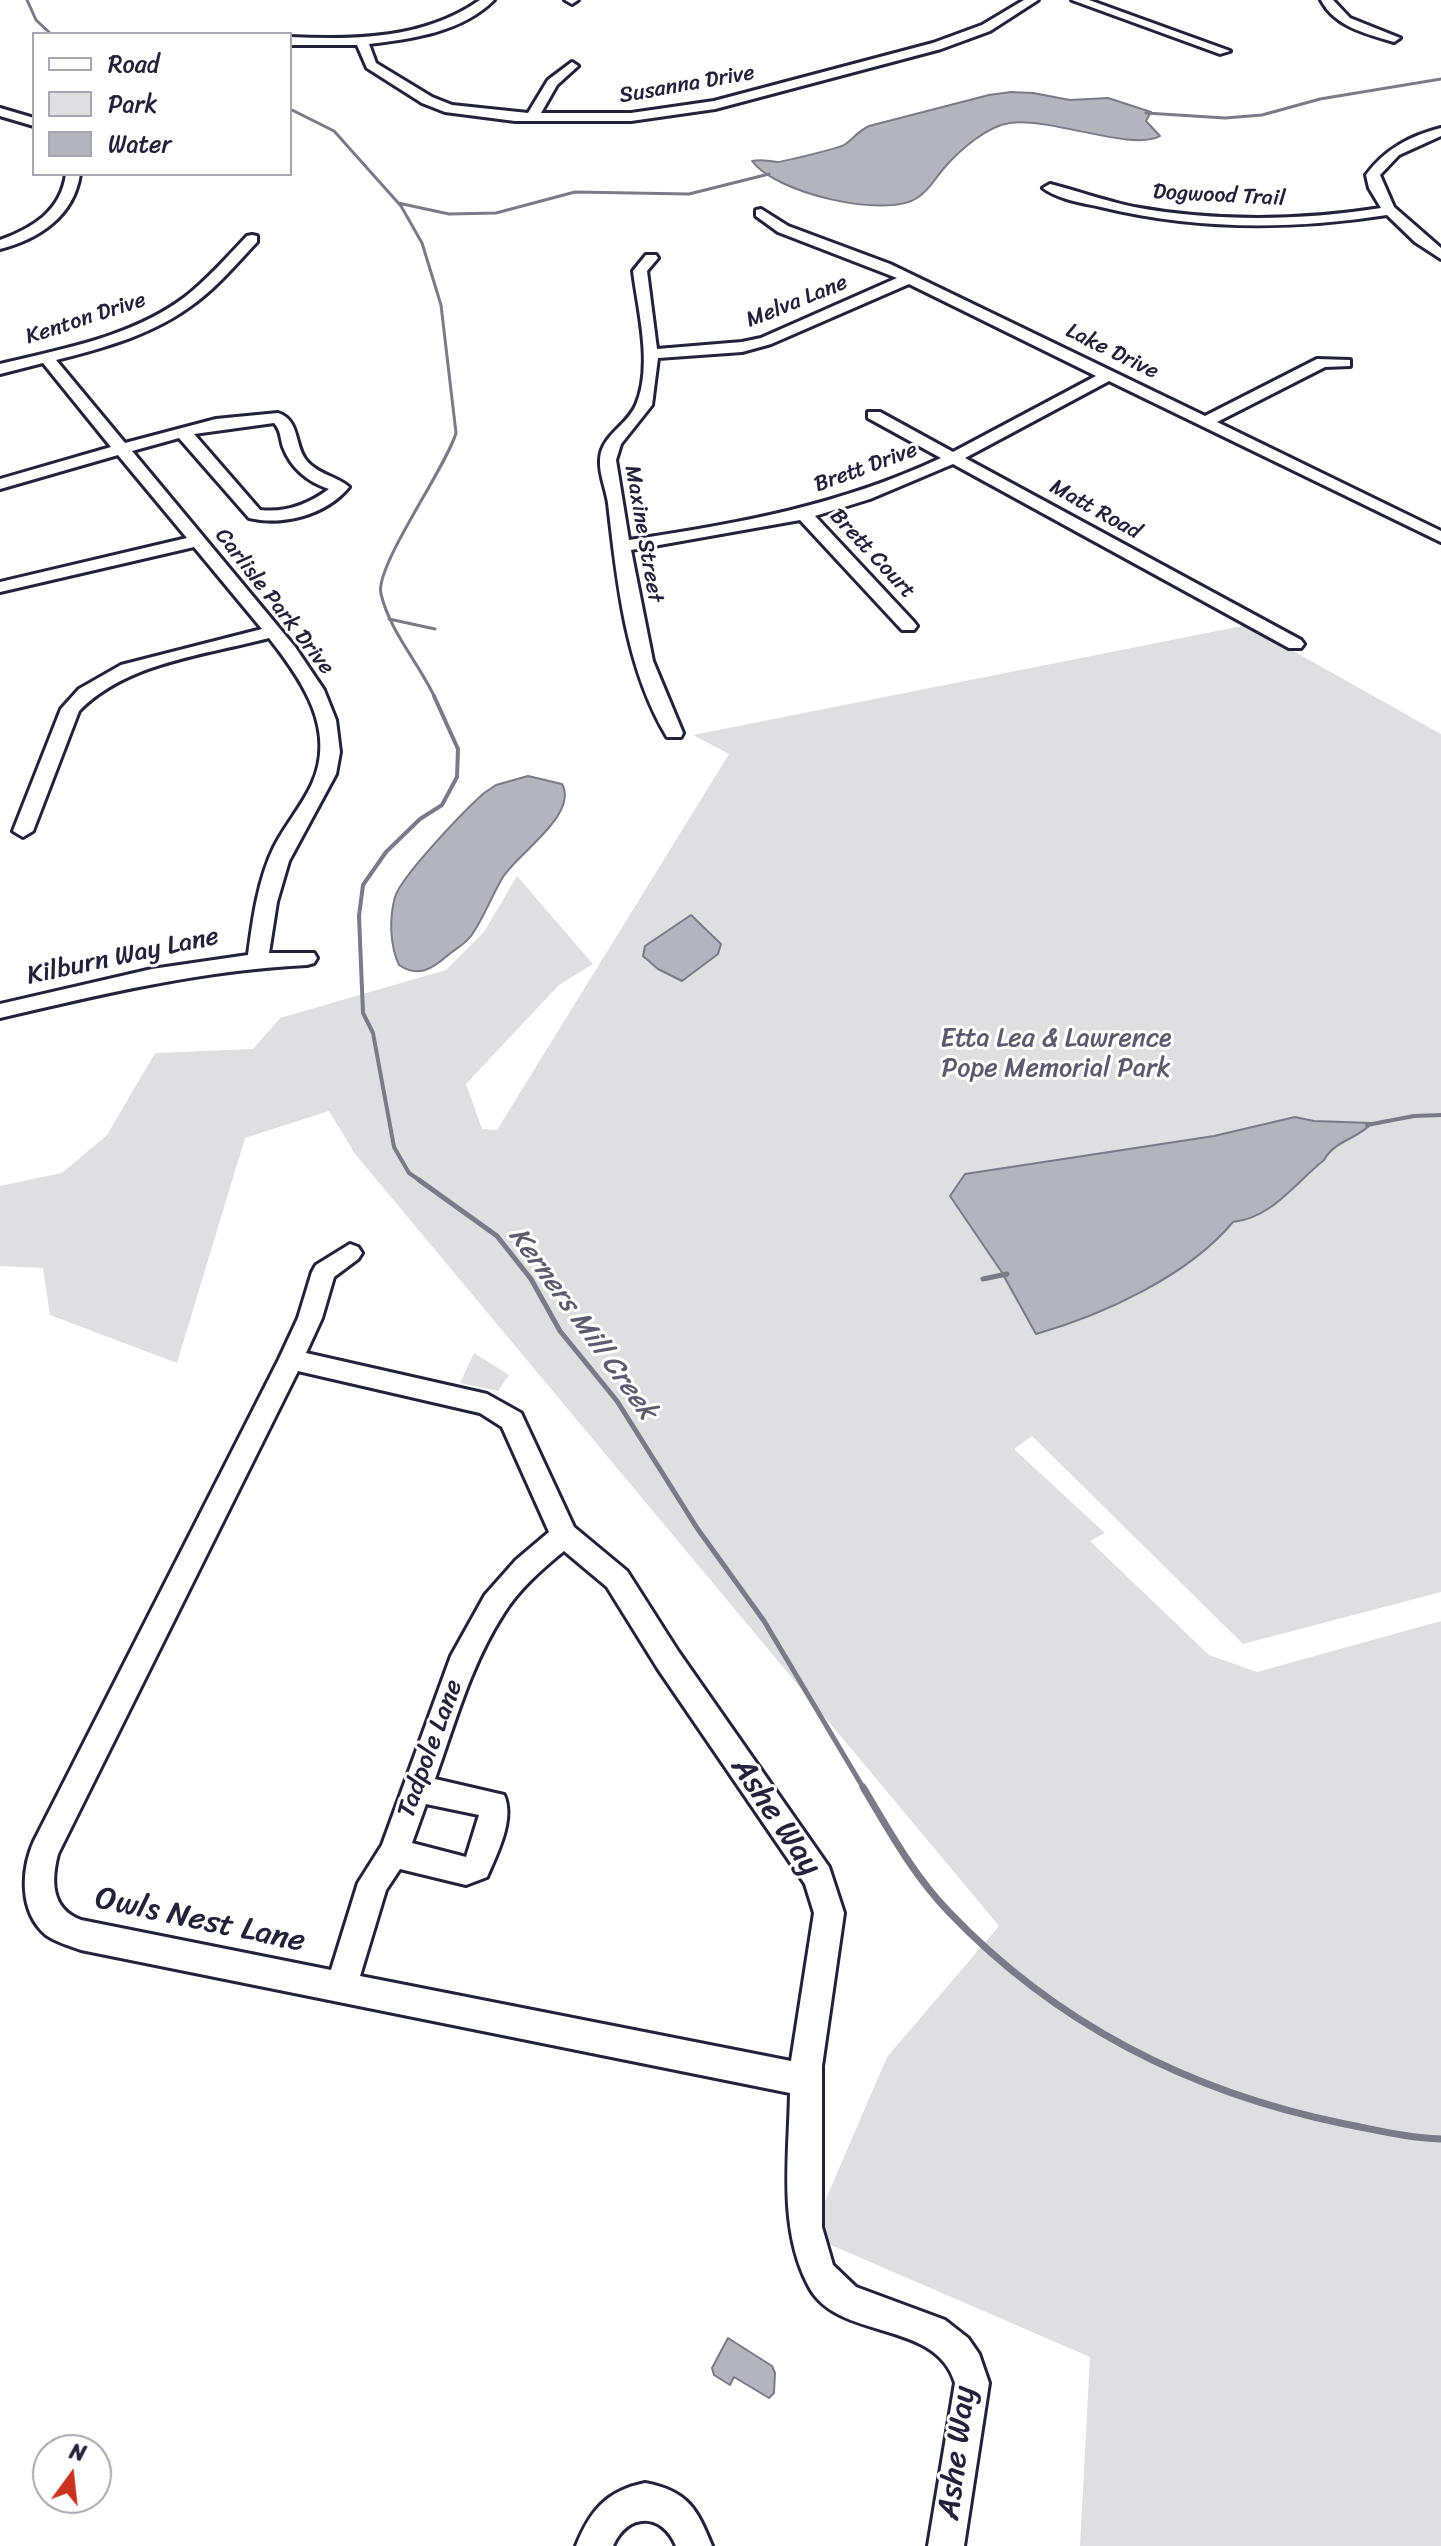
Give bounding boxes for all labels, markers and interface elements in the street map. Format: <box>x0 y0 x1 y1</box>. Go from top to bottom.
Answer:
legend <box>32 32 292 176</box>
text: Road <box>108 43 159 85</box>
street label: Susanna Drive <box>617 60 757 110</box>
text: Park <box>108 83 157 125</box>
text: Water <box>108 123 171 165</box>
street label: Dogwood Trail <box>1152 179 1286 213</box>
street label: Melva Lane <box>742 270 852 334</box>
street label: Kenton Drive <box>23 287 149 351</box>
street label: Lake Drive <box>1061 318 1163 386</box>
street label: Brett Drive <box>811 437 921 499</box>
street label: Maxine Street <box>618 464 668 604</box>
street label: Matt Road <box>1045 474 1145 546</box>
street label: Brett Court <box>824 504 920 604</box>
street label: Carlisle Park Drive <box>209 524 339 680</box>
street label: Kilburn Way Lane <box>24 921 222 993</box>
park label: Etta Lea & Lawrence Pope Memorial Park <box>941 1023 1171 1084</box>
water label: Kerners Mill Creek <box>501 1221 663 1427</box>
street label: Tadpole Lane <box>392 1676 470 1822</box>
street label: Ashe Way <box>721 1750 829 1884</box>
street label: Owls Nest Lane <box>92 1880 308 1962</box>
street label: Ashe Way <box>931 2384 985 2522</box>
text: N <box>65 2431 90 2473</box>
north arrow <box>32 2434 112 2514</box>

